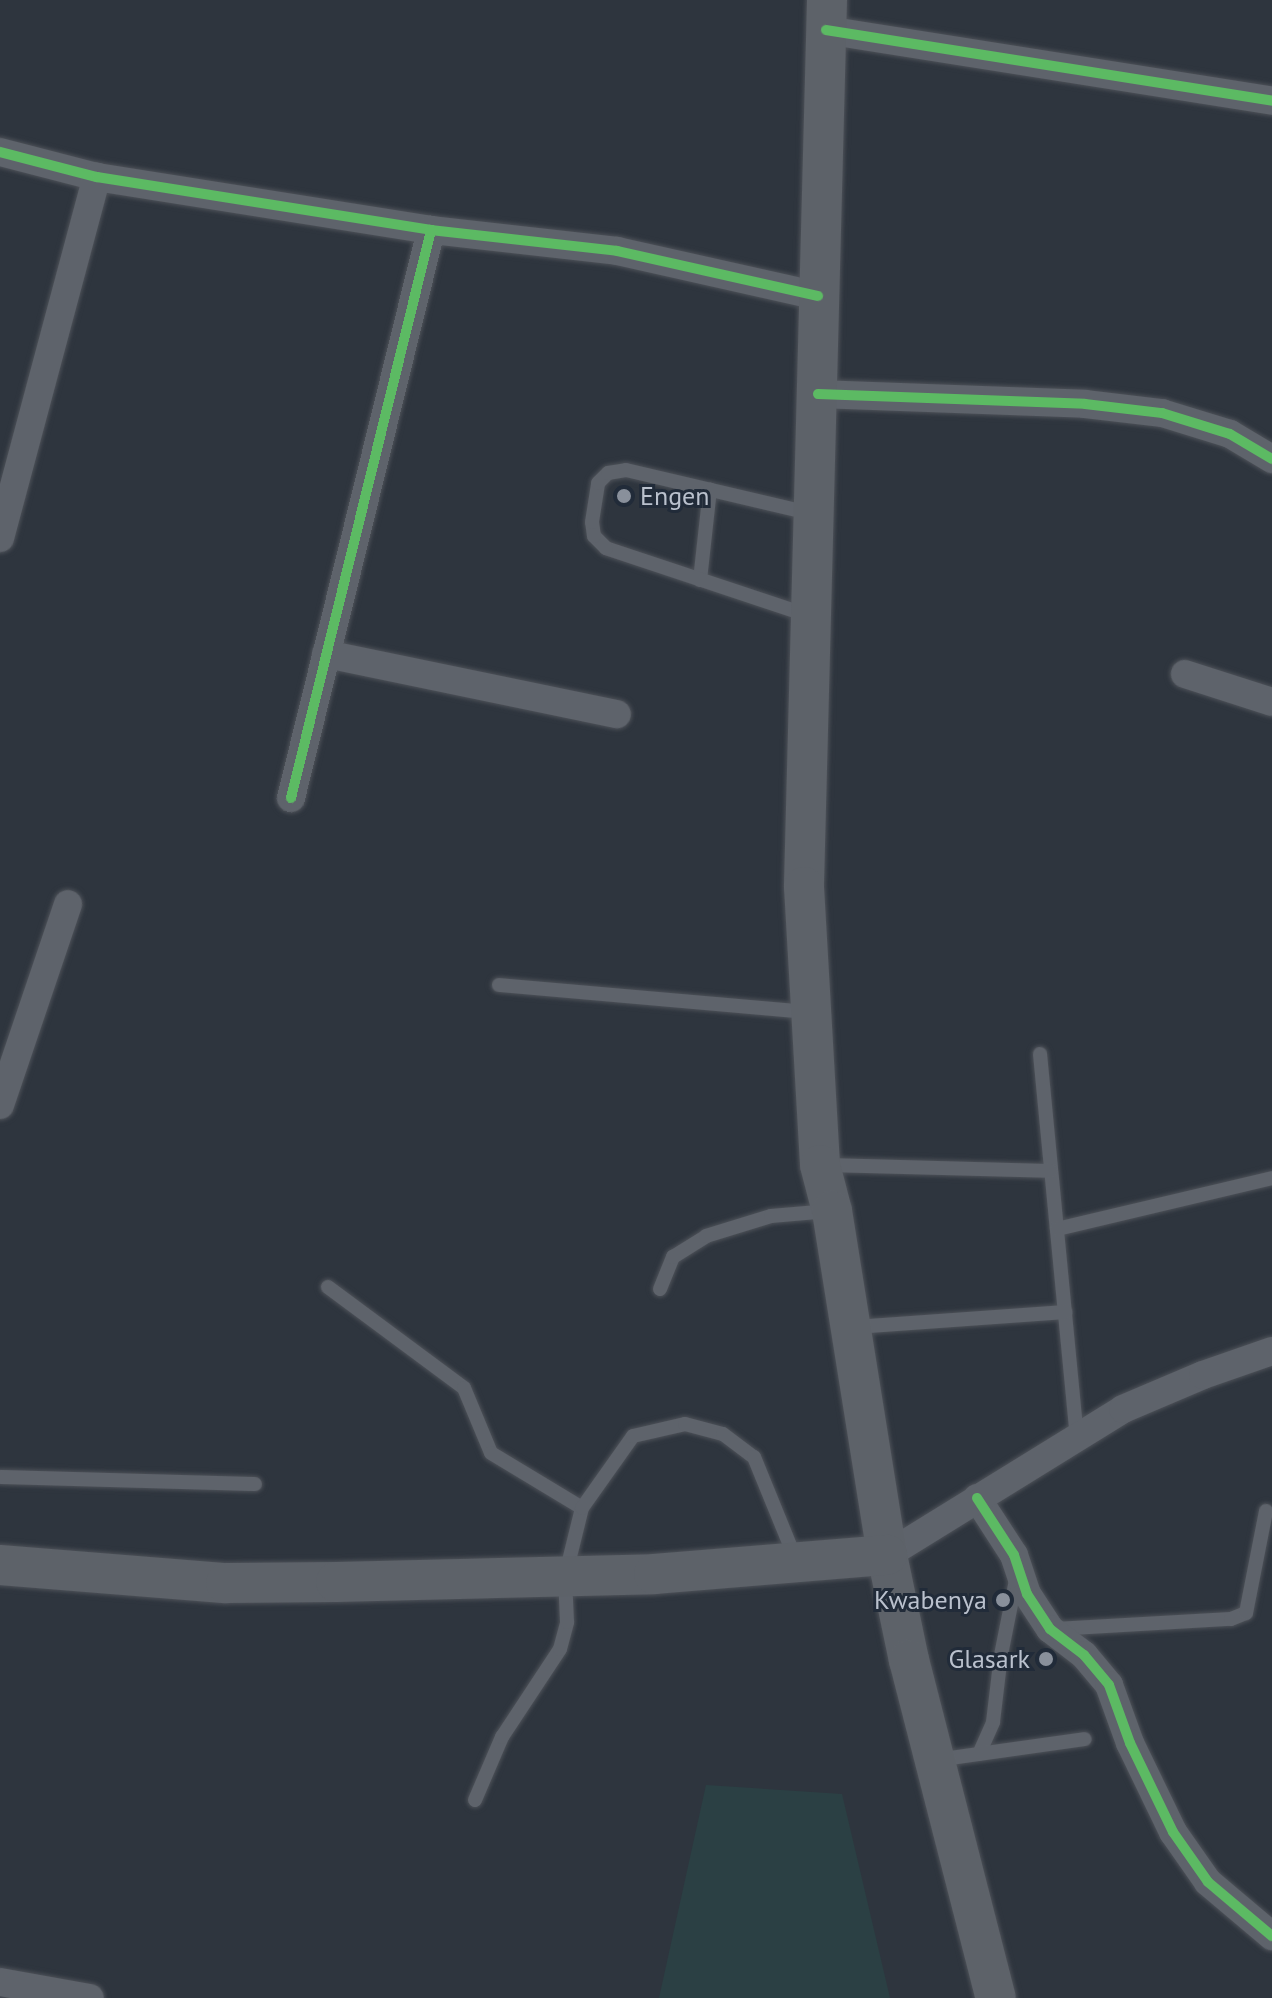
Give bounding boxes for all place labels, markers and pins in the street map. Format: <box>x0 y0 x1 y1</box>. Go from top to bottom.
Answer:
place label: Engen <box>640 480 710 512</box>
marker: Engen <box>615 487 633 505</box>
place label: Kwabenya <box>874 1584 987 1616</box>
marker: Kwabenya <box>994 1591 1012 1609</box>
place label: Glasark <box>948 1643 1030 1675</box>
marker: Glasark <box>1037 1650 1055 1668</box>

